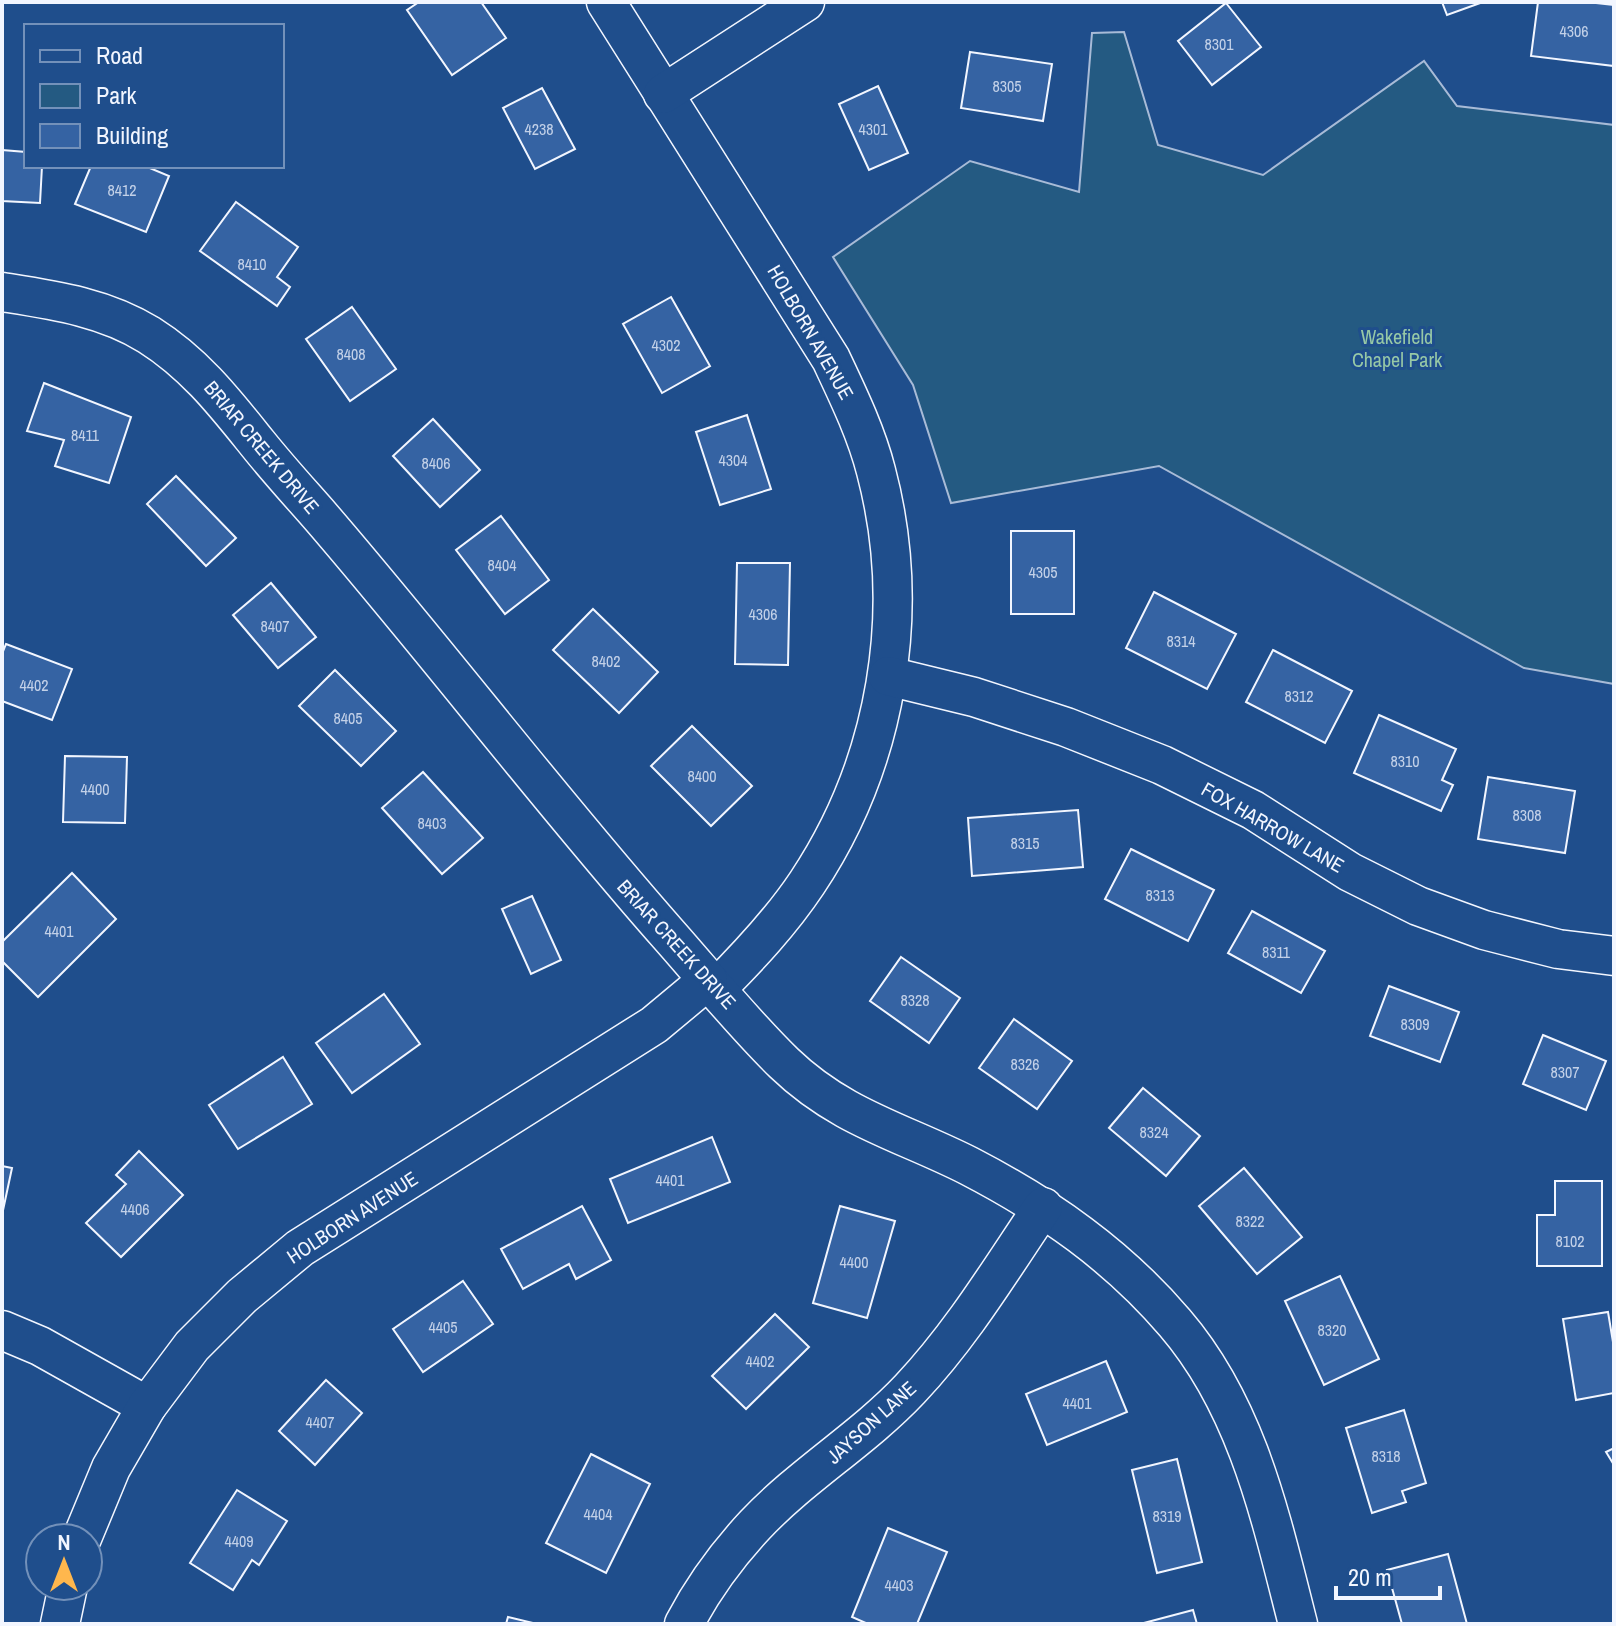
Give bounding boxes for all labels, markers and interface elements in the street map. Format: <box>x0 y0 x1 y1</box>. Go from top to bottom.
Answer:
house number: 4306 <box>1559 20 1589 42</box>
legend <box>24 24 284 168</box>
house number: 8301 <box>1204 33 1234 55</box>
text: Road <box>96 39 143 71</box>
house number: 8305 <box>992 75 1022 97</box>
text: Park <box>96 79 137 111</box>
house number: 4238 <box>524 118 554 140</box>
house number: 4301 <box>858 118 888 140</box>
text: Building <box>96 119 168 151</box>
house number: 8412 <box>107 179 137 201</box>
house number: 8410 <box>237 253 267 275</box>
street label: HOLBORN AVENUE <box>762 260 860 404</box>
park label: Wakefield Chapel Park <box>1352 323 1443 373</box>
house number: 4302 <box>651 334 681 356</box>
house number: 8408 <box>336 343 366 365</box>
street label: BRIAR CREEK DRIVE <box>198 375 326 519</box>
house number: 8411 <box>71 424 100 446</box>
house number: 4304 <box>718 449 748 471</box>
house number: 8406 <box>421 452 451 474</box>
house number: 8404 <box>487 554 517 576</box>
house number: 4305 <box>1028 561 1058 583</box>
house number: 4306 <box>748 603 778 625</box>
house number: 8407 <box>260 615 290 637</box>
house number: 8314 <box>1166 630 1196 652</box>
house number: 8402 <box>591 650 621 672</box>
house number: 4402 <box>19 674 49 696</box>
house number: 8312 <box>1284 685 1314 707</box>
house number: 8405 <box>333 707 363 729</box>
house number: 8310 <box>1390 750 1420 772</box>
house number: 8400 <box>687 765 717 787</box>
street label: FOX HARROW LANE <box>1197 775 1349 879</box>
house number: 4400 <box>80 778 110 800</box>
house number: 8308 <box>1512 804 1542 826</box>
house number: 8403 <box>417 812 447 834</box>
house number: 8315 <box>1010 832 1040 854</box>
street label: BRIAR CREEK DRIVE <box>611 873 743 1015</box>
house number: 8313 <box>1145 884 1175 906</box>
house number: 4401 <box>44 920 74 942</box>
house number: 8311 <box>1262 941 1291 963</box>
house number: 8328 <box>900 989 930 1011</box>
house number: 8309 <box>1400 1013 1430 1035</box>
house number: 8326 <box>1010 1053 1040 1075</box>
house number: 8307 <box>1550 1061 1580 1083</box>
house number: 8324 <box>1139 1121 1169 1143</box>
street label: HOLBORN AVENUE <box>281 1165 423 1269</box>
house number: 4401 <box>655 1169 685 1191</box>
house number: 4406 <box>120 1198 150 1220</box>
house number: 8322 <box>1235 1210 1265 1232</box>
house number: 8102 <box>1555 1230 1585 1252</box>
house number: 4400 <box>839 1251 869 1273</box>
house number: 4405 <box>428 1316 458 1338</box>
house number: 8320 <box>1317 1319 1347 1341</box>
house number: 4402 <box>745 1350 775 1372</box>
street label: JAYSON LANE <box>820 1375 922 1469</box>
house number: 4401 <box>1062 1392 1092 1414</box>
house number: 4407 <box>305 1411 335 1433</box>
house number: 8318 <box>1371 1445 1401 1467</box>
house number: 4404 <box>583 1503 613 1525</box>
house number: 8319 <box>1152 1505 1182 1527</box>
north arrow <box>24 1522 104 1602</box>
text: N <box>57 1527 71 1557</box>
house number: 4409 <box>224 1530 254 1552</box>
scale bar <box>1336 1550 1440 1600</box>
text: 20 m <box>1348 1561 1392 1593</box>
house number: 4403 <box>884 1574 914 1596</box>

